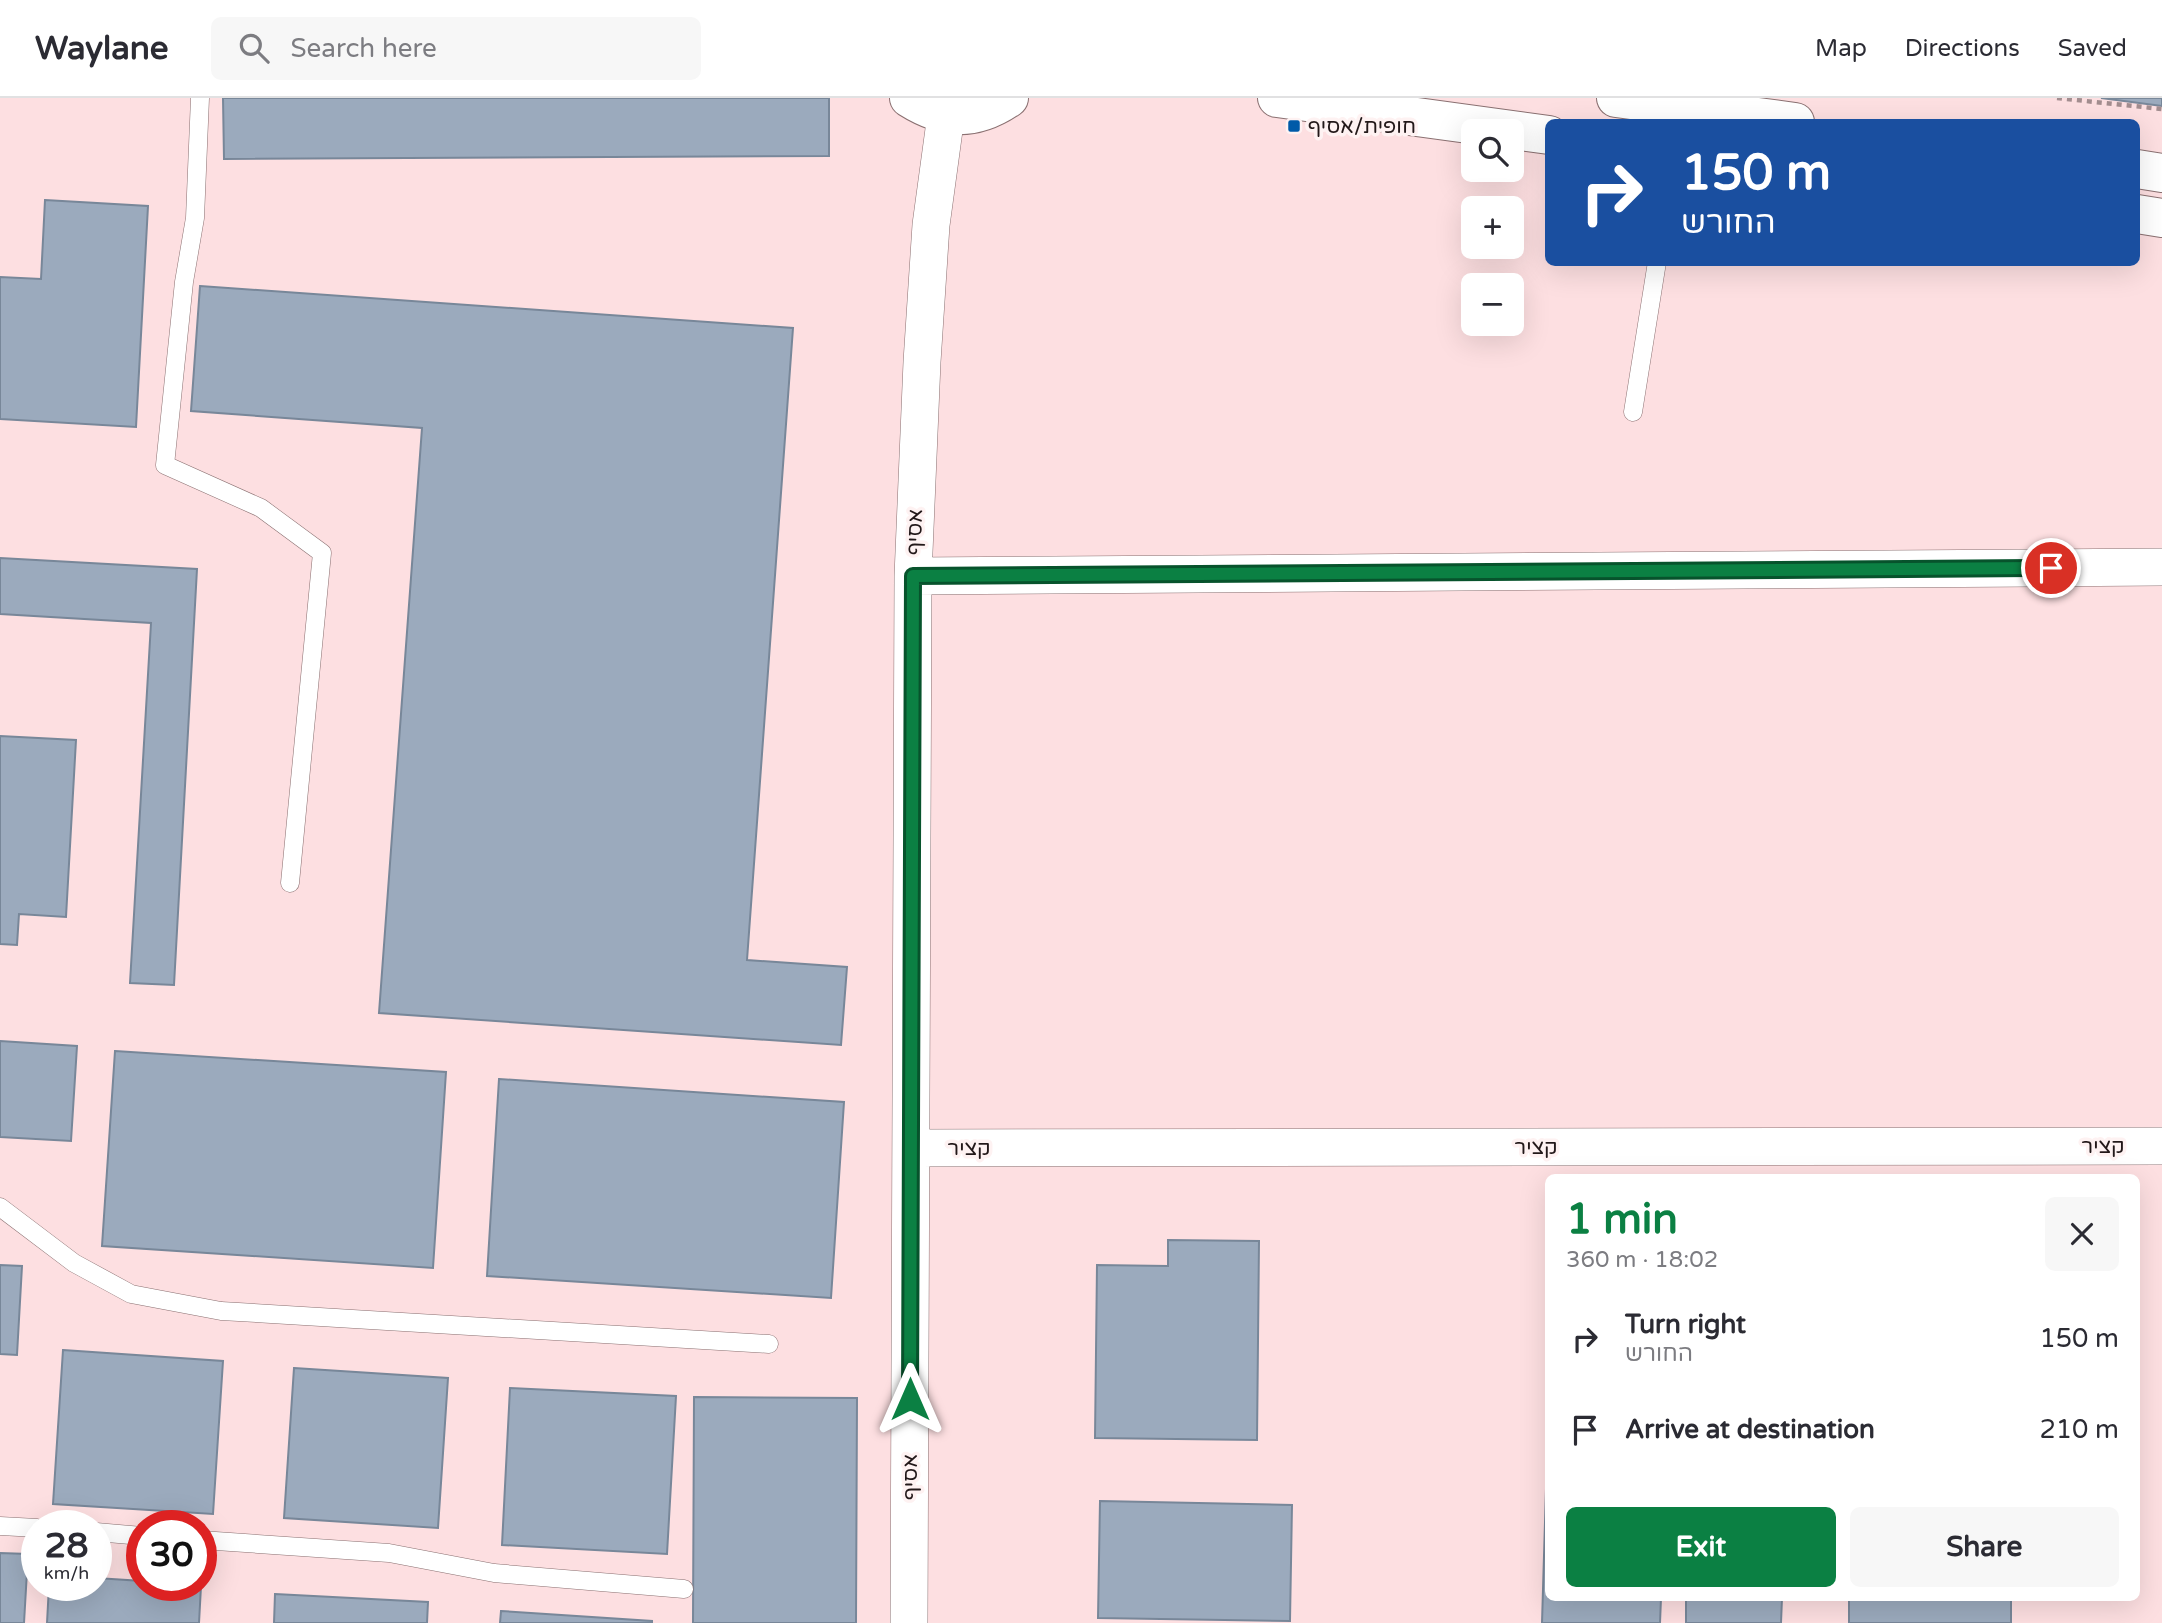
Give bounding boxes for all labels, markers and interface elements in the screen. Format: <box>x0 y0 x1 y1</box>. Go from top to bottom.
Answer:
search box <box>211 17 701 80</box>
text: Waylane <box>35 29 169 68</box>
icon: search <box>235 29 273 67</box>
text: Search here <box>291 33 437 64</box>
text: Map <box>1815 34 1867 63</box>
text: Directions <box>1905 34 2020 63</box>
text: Saved <box>2058 34 2127 63</box>
place label: חופית/אסיף <box>1308 114 1416 139</box>
marker: חופית/אסיף <box>1286 118 1302 134</box>
map controls <box>1461 119 1524 336</box>
button: search <box>1461 119 1524 182</box>
text: 150 m <box>1681 144 1831 203</box>
icon: right <box>1566 147 1657 238</box>
button: + <box>1461 196 1524 259</box>
text: החורש <box>1681 204 1776 242</box>
button: − <box>1461 273 1524 336</box>
street label: אסיף <box>902 509 928 555</box>
pin <box>2021 538 2081 598</box>
icon: arrive <box>2032 549 2070 587</box>
street label: קציר <box>2081 1134 2125 1159</box>
street label: קציר <box>1514 1135 1558 1160</box>
street label: קציר <box>947 1136 991 1161</box>
text: 1 min <box>1566 1194 1678 1245</box>
button: close <box>2045 1197 2119 1271</box>
text: 360 m · 18:02 <box>1566 1246 1718 1274</box>
text: Turn right <box>1625 1309 1746 1340</box>
icon: right <box>1566 1320 1604 1358</box>
text: 150 m <box>2039 1323 2119 1354</box>
text: החורש <box>1625 1340 1693 1368</box>
position arrow <box>873 1362 947 1436</box>
icon: arrive <box>1566 1411 1604 1449</box>
text: Arrive at destination <box>1625 1414 1875 1445</box>
text: 210 m <box>2039 1414 2119 1445</box>
street label: אסיף <box>898 1454 923 1500</box>
button: Exit <box>1566 1507 1836 1587</box>
button: Share <box>1850 1507 2119 1587</box>
speed limit sign: 30 <box>126 1510 217 1601</box>
text: 28 <box>45 1525 88 1567</box>
text: km/h <box>44 1562 89 1584</box>

